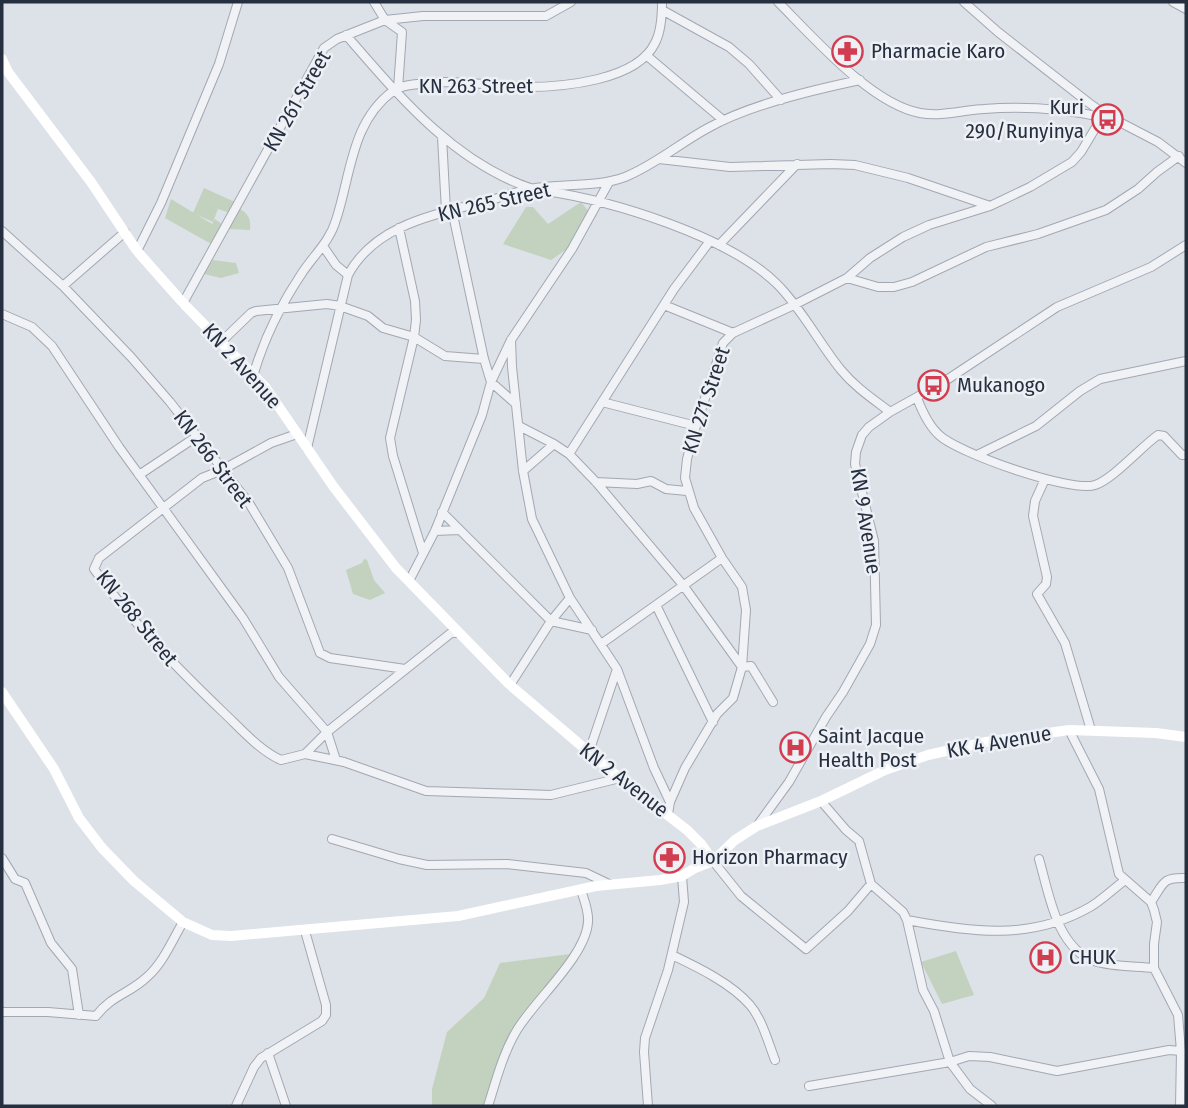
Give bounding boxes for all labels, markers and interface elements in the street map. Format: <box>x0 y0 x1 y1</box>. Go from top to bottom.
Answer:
pharmacy icon: Pharmacie Karo <box>831 34 865 68</box>
place label: Pharmacie Karo <box>871 38 1005 64</box>
street label: KN 261 Street <box>258 46 336 156</box>
street label: KN 263 Street <box>419 73 533 99</box>
place label: Kuri 290/Runyinya <box>966 94 1084 144</box>
bus stop icon: Kuri 290/Runyinya <box>1090 102 1124 136</box>
street label: KN 265 Street <box>435 176 553 228</box>
street label: KN 2 Avenue <box>197 318 287 414</box>
street label: KN 271 Street <box>677 343 736 457</box>
bus stop icon: Mukanogo <box>917 368 951 402</box>
place label: Mukanogo <box>957 372 1045 398</box>
street label: KN 266 Street <box>168 405 258 513</box>
street label: KN 9 Avenue <box>845 466 887 576</box>
street label: KN 268 Street <box>91 565 184 671</box>
street label: KK 4 Avenue <box>945 720 1053 764</box>
place label: Saint Jacque Health Post <box>818 723 924 773</box>
hospital icon: Saint Jacque Health Post <box>778 731 812 765</box>
street label: KN 2 Avenue <box>574 737 674 823</box>
pharmacy icon: Horizon Pharmacy <box>652 840 686 874</box>
place label: Horizon Pharmacy <box>692 844 848 870</box>
hospital icon: CHUK <box>1029 940 1063 974</box>
place label: CHUK <box>1069 944 1117 970</box>

